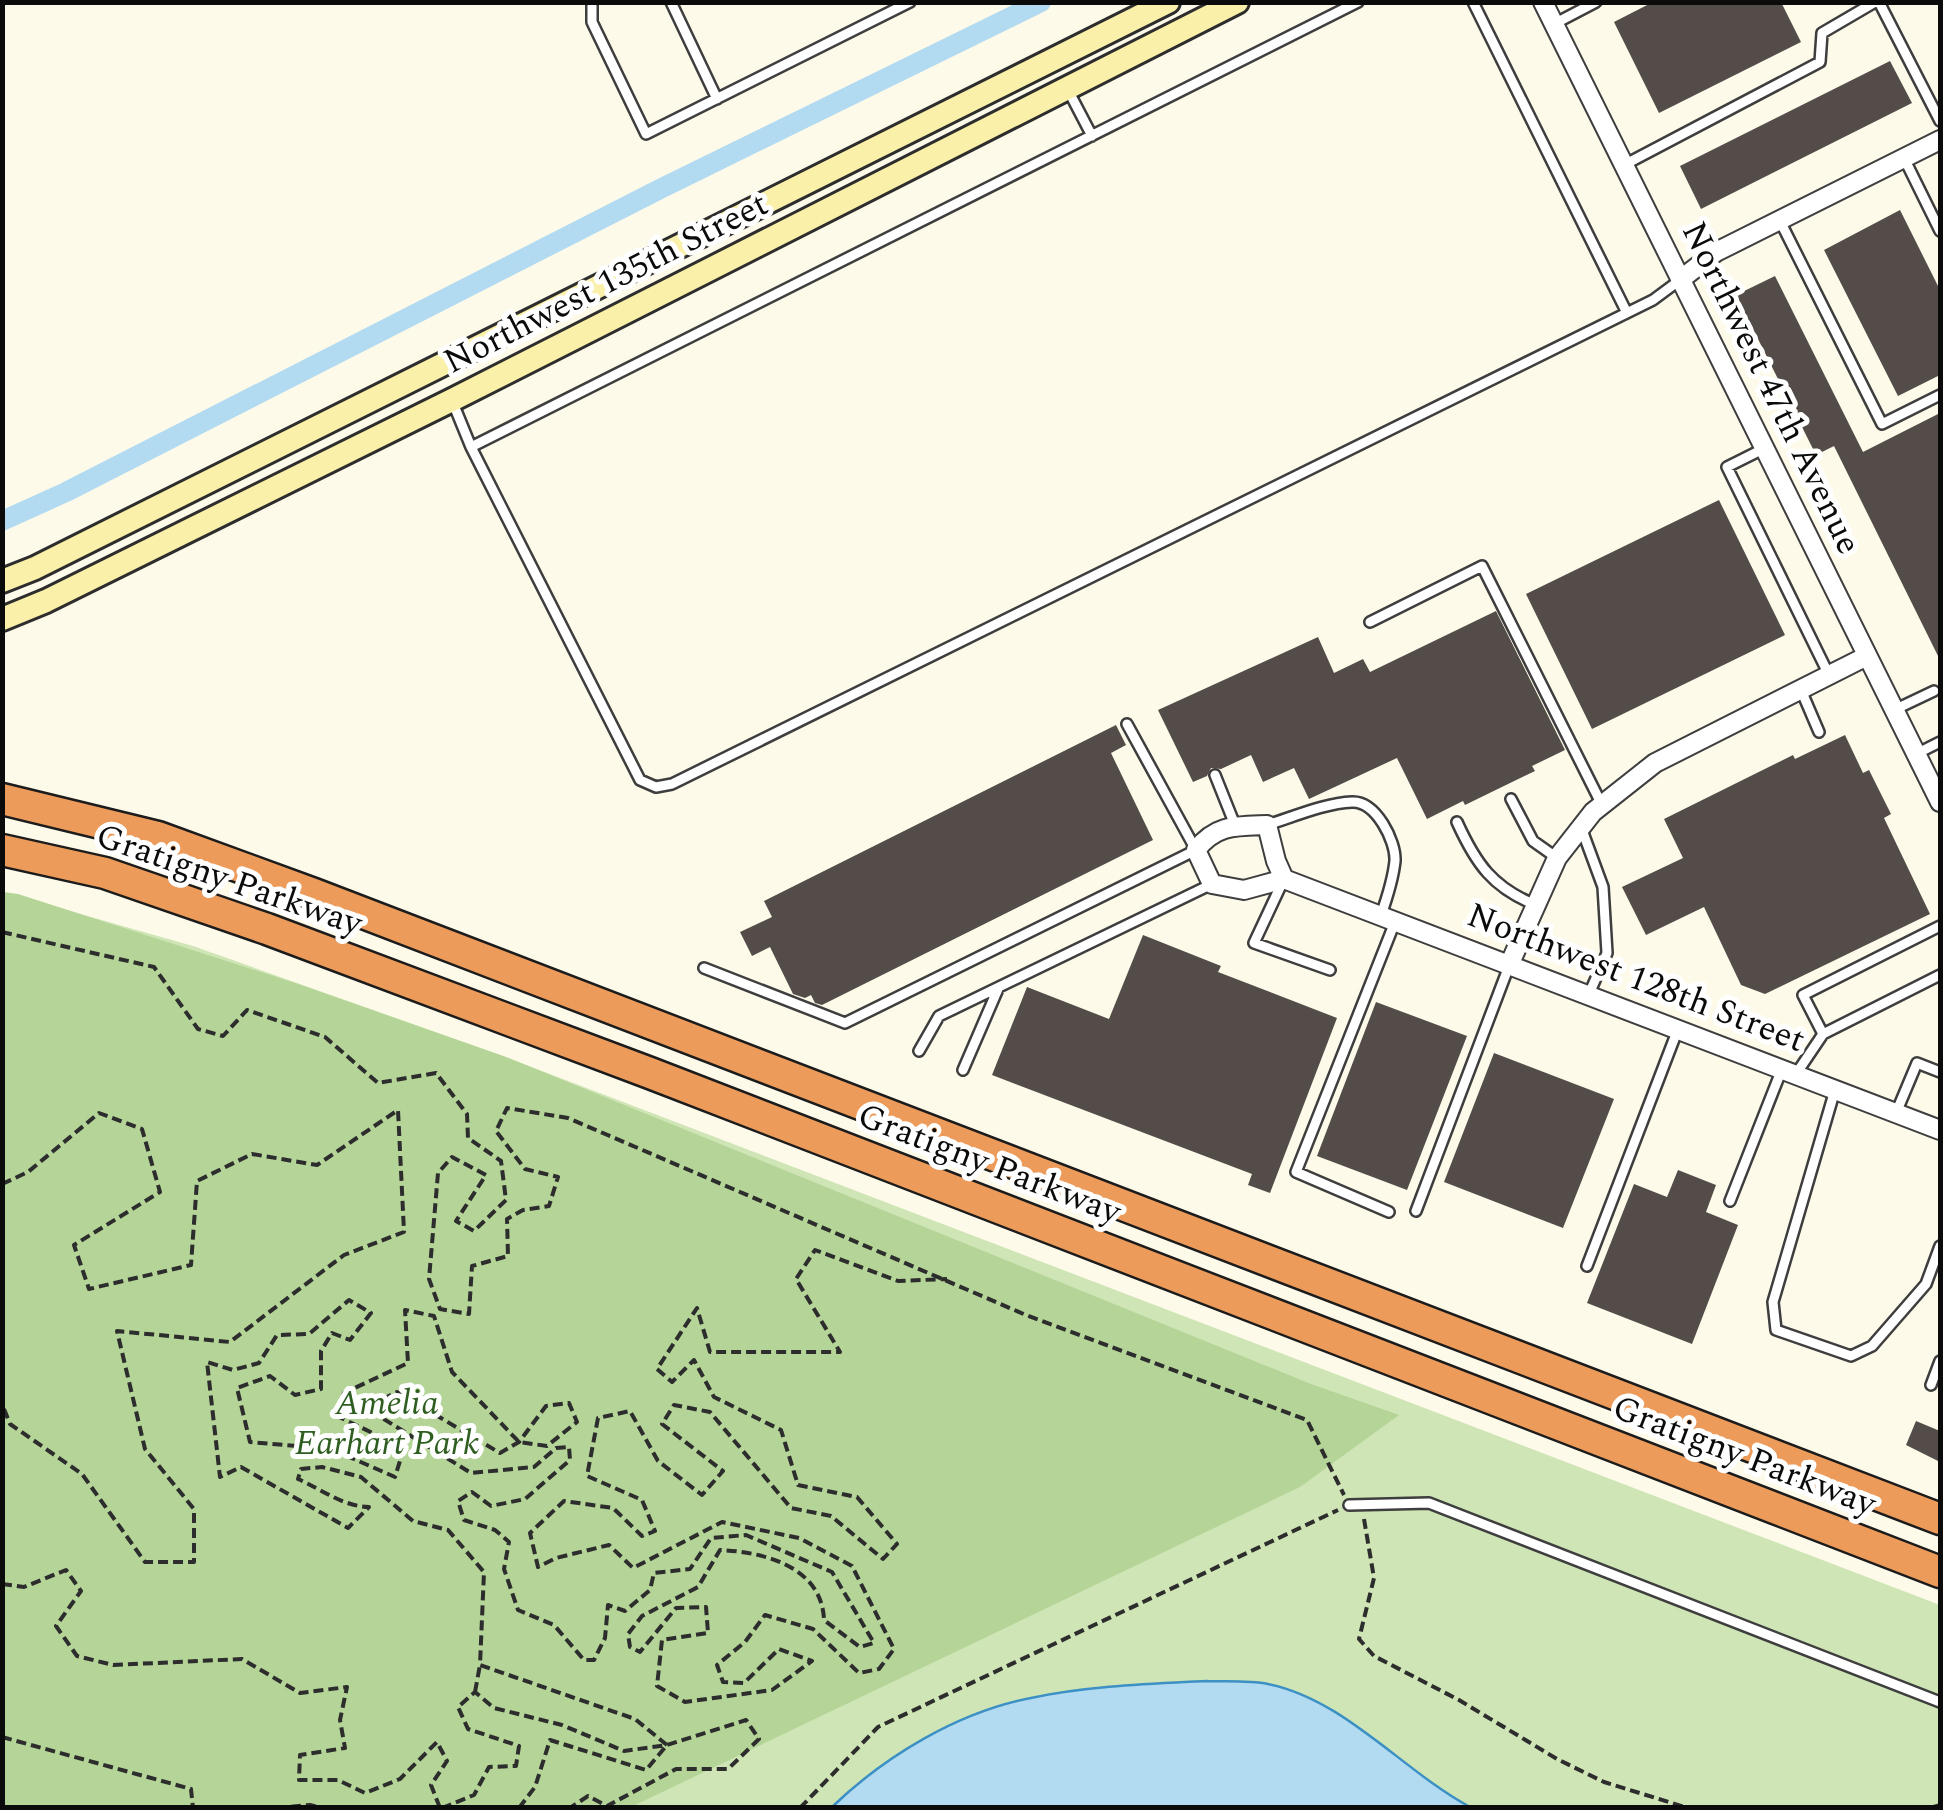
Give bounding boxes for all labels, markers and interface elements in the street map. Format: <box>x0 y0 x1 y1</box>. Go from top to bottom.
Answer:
street label: Northwest 135th Street <box>434 178 778 388</box>
street label: Northwest 47th Avenue <box>1667 213 1875 563</box>
street label: Gratigny Parkway <box>89 810 370 951</box>
street label: Northwest 128th Street <box>1459 889 1813 1067</box>
street label: Gratigny Parkway <box>850 1089 1129 1239</box>
park label: Amelia Earhart Park <box>295 1377 479 1470</box>
street label: Gratigny Parkway <box>1605 1381 1884 1531</box>

